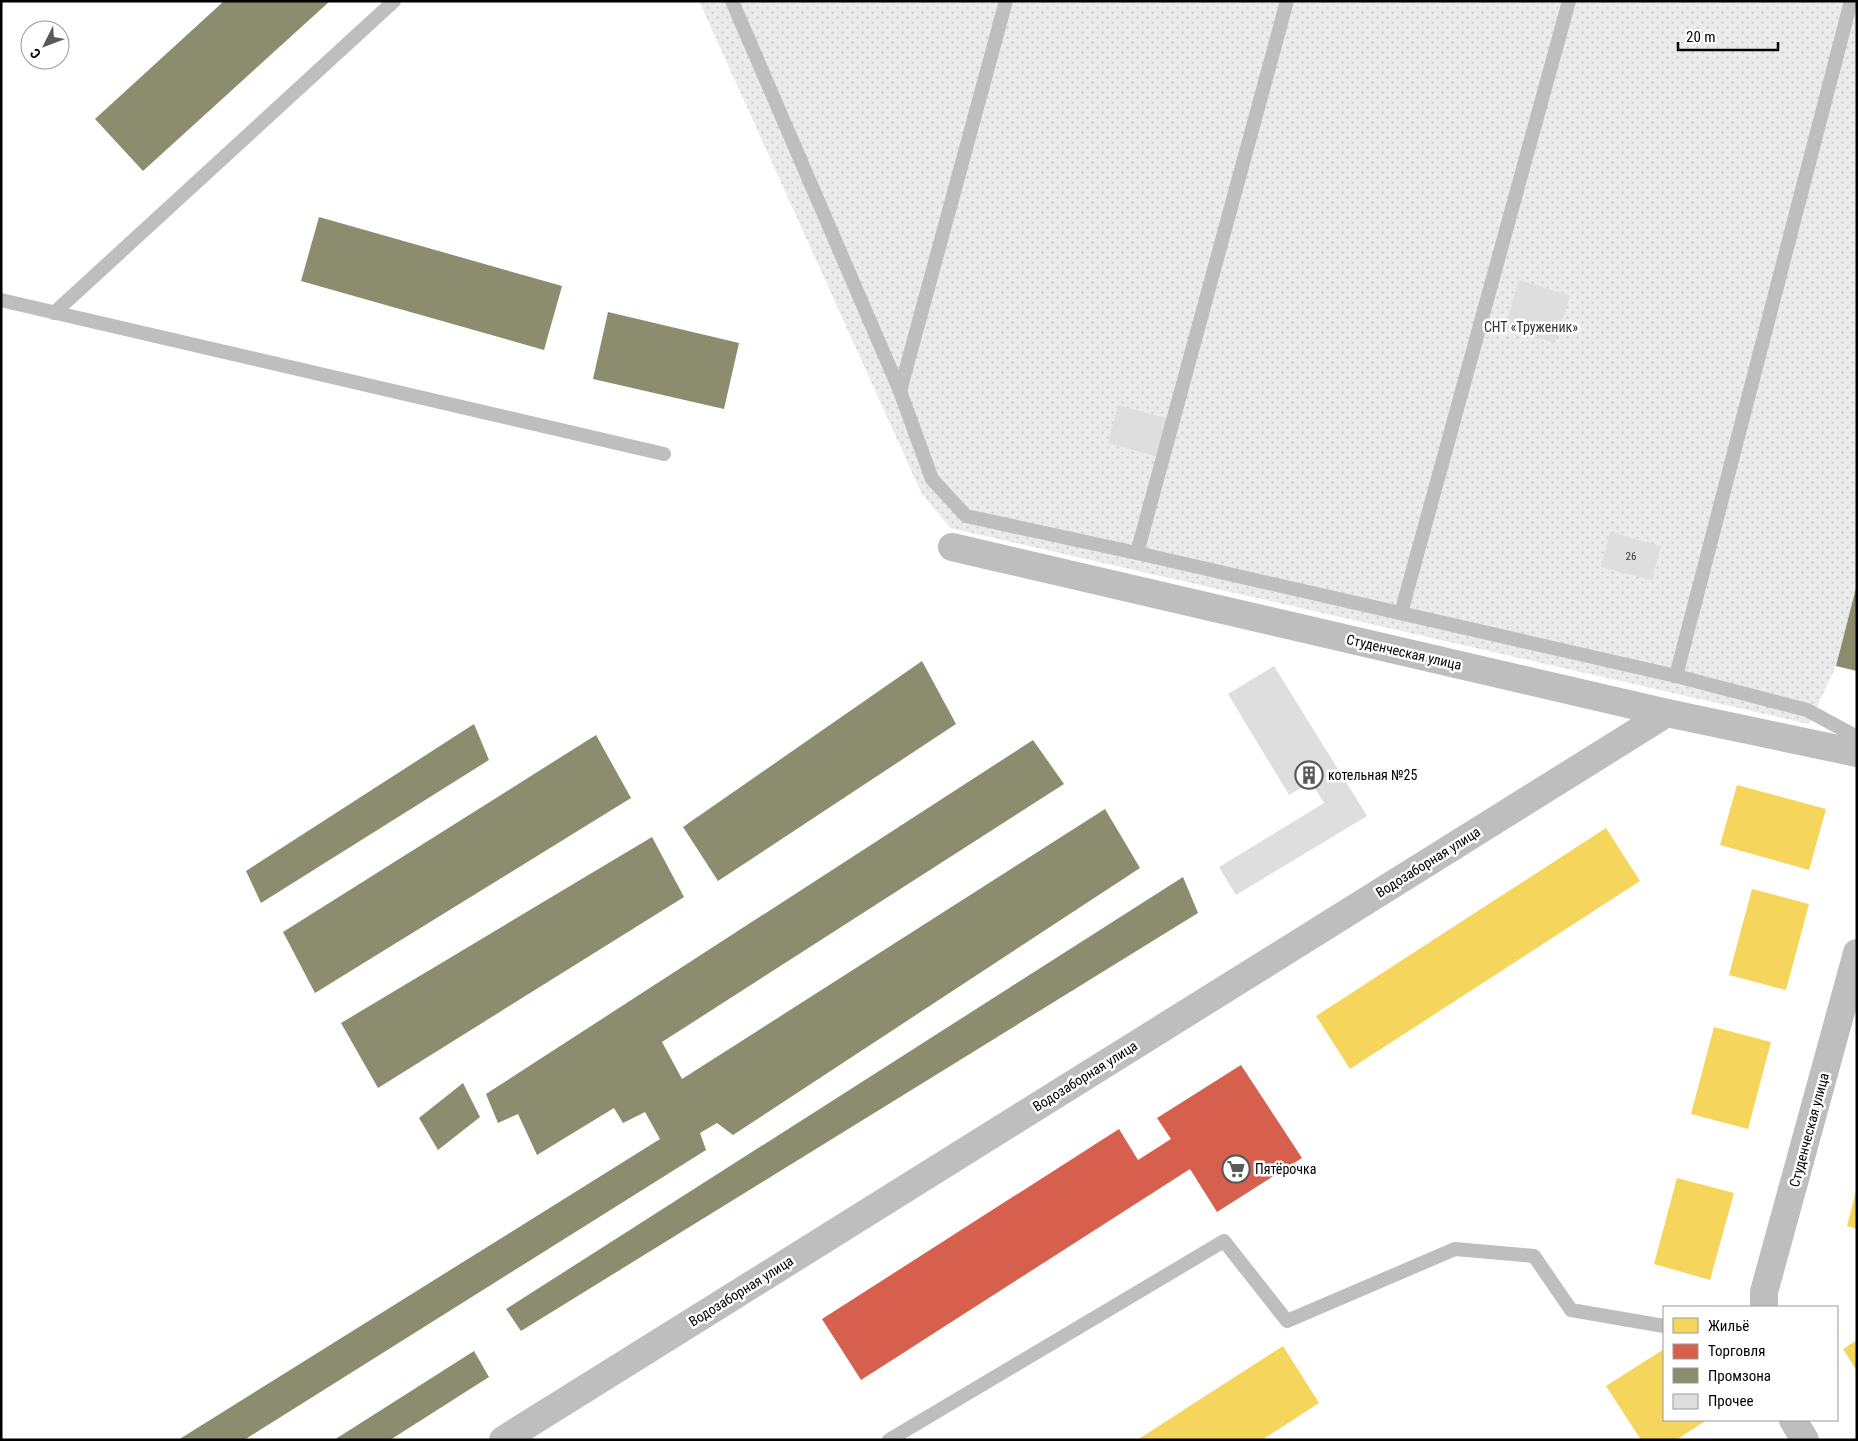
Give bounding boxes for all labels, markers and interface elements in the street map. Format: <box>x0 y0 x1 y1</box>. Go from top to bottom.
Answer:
north arrow <box>20 20 70 70</box>
scale bar <box>1678 20 1778 52</box>
text: 20 m <box>1686 28 1716 46</box>
text: С <box>27 45 44 62</box>
park label: СНТ «Труженик» <box>1484 319 1578 335</box>
house number: 26 <box>1626 550 1636 563</box>
street label: Студенческая улица <box>1345 631 1463 673</box>
building icon: котельная №25 <box>1294 760 1324 790</box>
place label: котельная №25 <box>1328 767 1417 783</box>
street label: Водозаборная улица <box>1373 823 1483 901</box>
street label: Водозаборная улица <box>1030 1037 1140 1115</box>
street label: Студенческая улица <box>1786 1071 1832 1189</box>
supermarket icon: Пятёрочка <box>1221 1154 1251 1184</box>
place label: Пятёрочка <box>1255 1161 1317 1177</box>
street label: Водозаборная улица <box>686 1252 796 1330</box>
legend <box>1663 1306 1838 1421</box>
text: Жильё <box>1708 1317 1749 1335</box>
text: Торговля <box>1708 1342 1765 1360</box>
text: Промзона <box>1708 1367 1771 1385</box>
text: Прочее <box>1708 1392 1754 1410</box>

